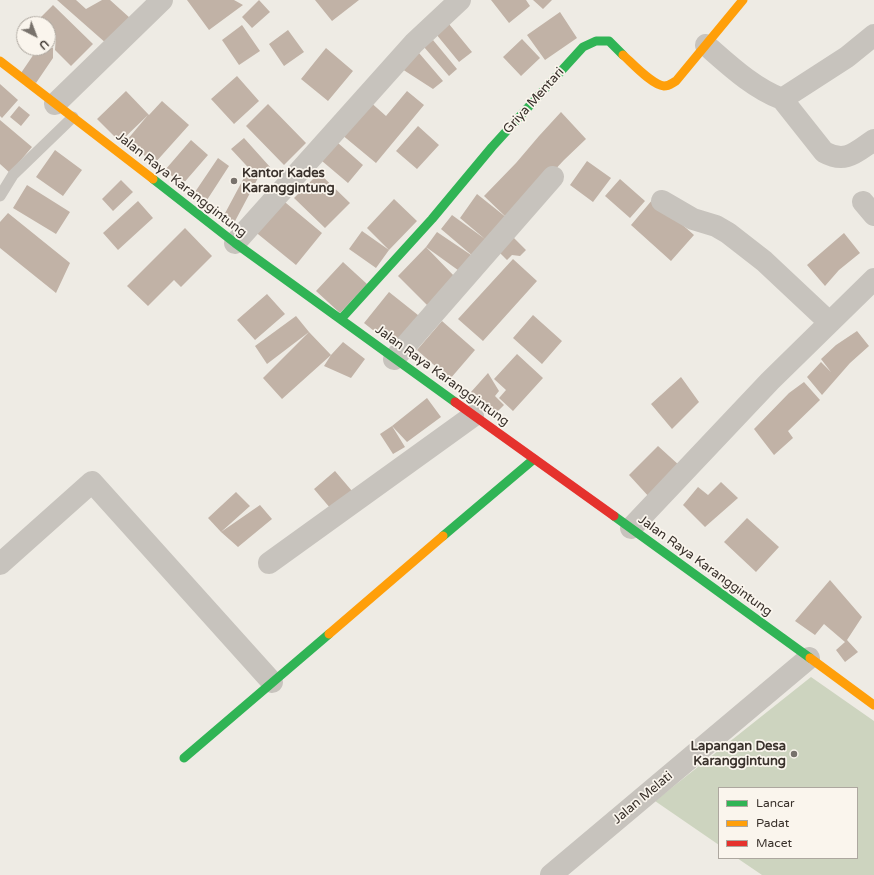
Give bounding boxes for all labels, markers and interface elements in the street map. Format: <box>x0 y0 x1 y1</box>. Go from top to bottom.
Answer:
north arrow <box>16 16 56 56</box>
text: U <box>36 37 51 52</box>
street label: Griya Mentari <box>500 65 568 137</box>
street label: Jalan Raya Karanggintung <box>112 129 250 241</box>
place label: Kantor Kades Karanggintung <box>242 166 335 197</box>
marker: Kantor Kades Karanggintung <box>229 176 239 186</box>
street label: Jalan Raya Karanggintung <box>372 322 512 430</box>
street label: Jalan Raya Karanggintung <box>635 512 775 620</box>
place label: Lapangan Desa Karanggintung <box>691 739 786 770</box>
marker: Lapangan Desa Karanggintung <box>789 749 799 759</box>
street label: Jalan Melati <box>610 768 676 828</box>
legend <box>718 787 858 859</box>
text: Lancar <box>756 796 795 810</box>
text: Padat <box>756 816 789 830</box>
text: Macet <box>756 836 792 850</box>

